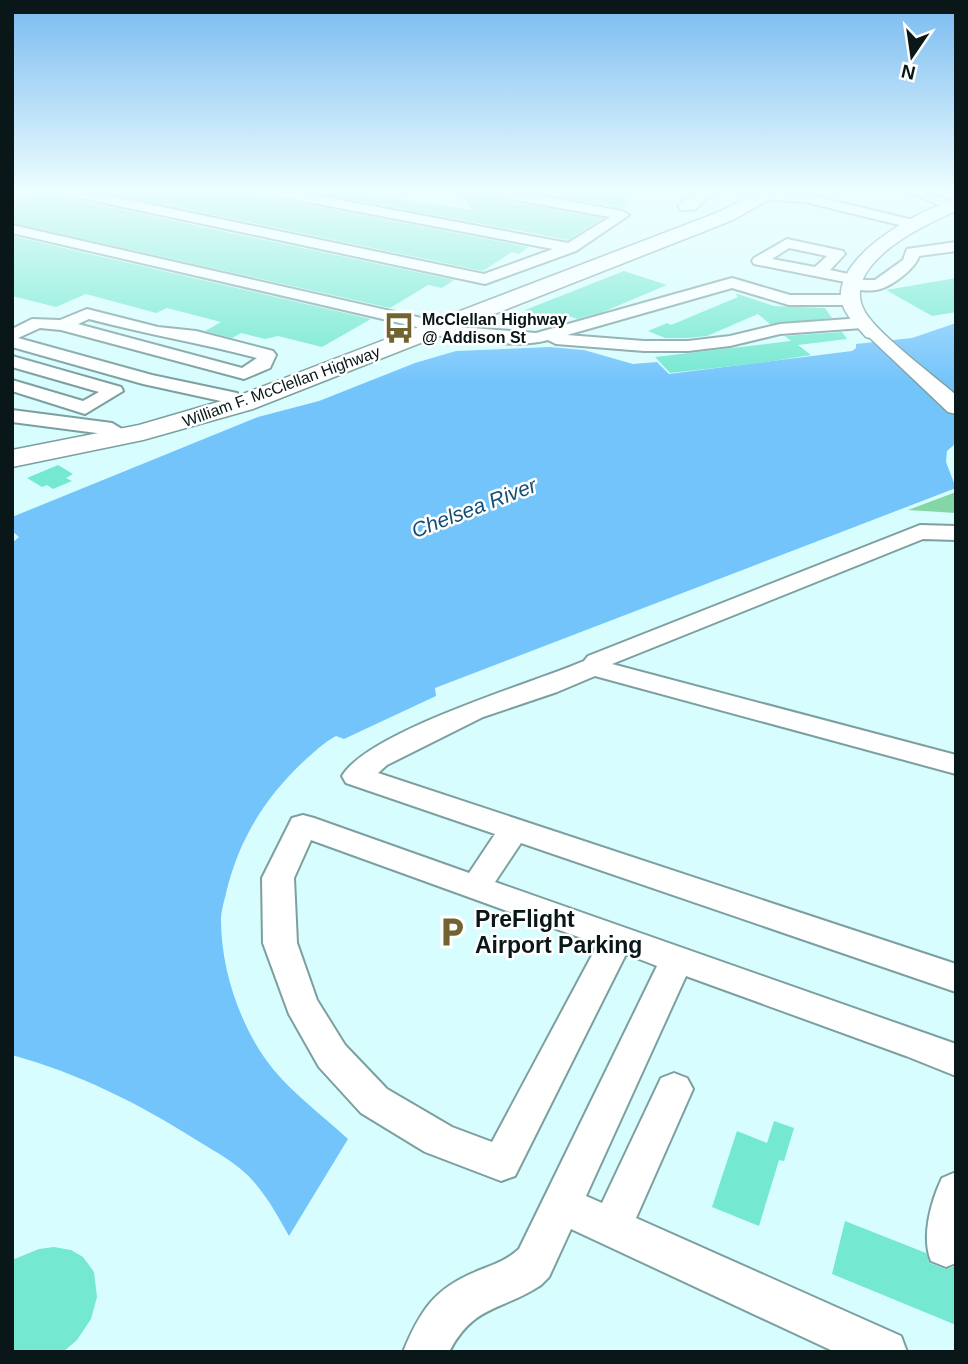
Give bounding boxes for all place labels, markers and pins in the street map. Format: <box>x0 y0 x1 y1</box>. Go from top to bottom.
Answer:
bus stop icon: McClellan Highway @ Addison St <box>382 311 416 345</box>
place label: McClellan Highway @ Addison St <box>422 311 567 346</box>
place label: PreFlight Airport Parking <box>475 906 642 958</box>
parking icon: PreFlight Airport Parking <box>435 915 469 949</box>

